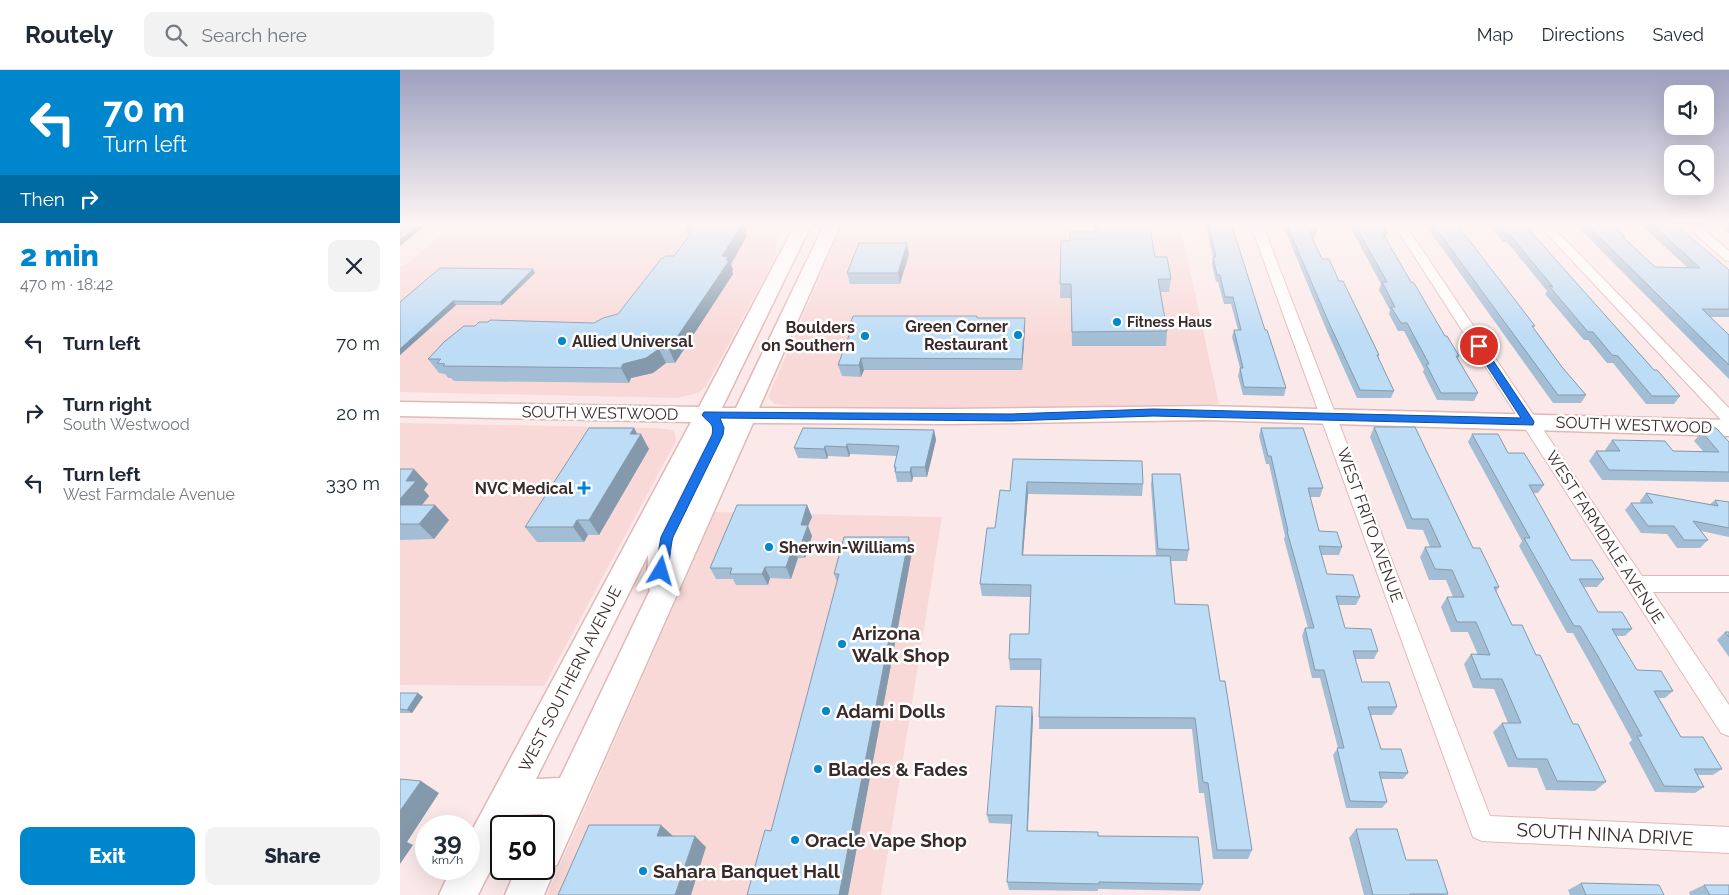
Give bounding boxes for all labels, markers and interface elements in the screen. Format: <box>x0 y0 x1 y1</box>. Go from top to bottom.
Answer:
search box <box>144 12 494 57</box>
text: Routely <box>25 20 114 49</box>
icon: search <box>162 21 190 49</box>
text: Search here <box>202 24 307 46</box>
text: Map <box>1477 24 1513 45</box>
text: Directions <box>1541 24 1625 45</box>
text: Saved <box>1653 24 1704 45</box>
map controls <box>1664 85 1714 195</box>
button: sound <box>1664 85 1714 135</box>
text: 70 m <box>103 89 185 130</box>
icon: left <box>20 90 85 155</box>
text: Turn left <box>103 131 187 157</box>
button: search <box>1664 145 1714 195</box>
icon: right <box>75 185 103 213</box>
text: Then <box>20 188 65 210</box>
text: 2 min <box>20 238 99 273</box>
button: close <box>328 240 380 292</box>
text: 470 m · 18:42 <box>20 275 113 294</box>
place label: Fitness Haus <box>1127 314 1212 330</box>
marker: Fitness Haus <box>1111 316 1123 328</box>
place label: Green Corner Restaurant <box>905 317 1008 354</box>
place label: Boulders on Southern <box>761 318 855 355</box>
pin <box>1458 325 1500 367</box>
icon: left <box>20 329 48 357</box>
marker: Green Corner Restaurant <box>1012 329 1024 341</box>
marker: Boulders on Southern <box>859 330 871 342</box>
text: Turn left <box>63 332 140 354</box>
text: 70 m <box>336 332 380 354</box>
place label: Allied Universal <box>572 332 694 351</box>
icon: arrive <box>1465 332 1493 360</box>
marker: Allied Universal <box>556 335 568 347</box>
text: Turn right <box>63 393 152 415</box>
icon: right <box>20 399 48 427</box>
text: 20 m <box>336 402 380 424</box>
street label: SOUTH WESTWOOD <box>522 402 678 424</box>
street label: SOUTH WESTWOOD <box>1555 413 1713 437</box>
text: South Westwood <box>63 415 190 434</box>
street label: WEST FRITO AVENUE <box>1333 445 1407 605</box>
street label: WEST FARMDALE AVENUE <box>1542 447 1668 627</box>
text: Turn left <box>63 463 140 485</box>
icon: left <box>20 469 48 497</box>
text: 330 m <box>326 472 380 494</box>
place label: NVC Medical <box>475 479 574 498</box>
marker: NVC Medical <box>577 481 591 495</box>
text: West Farmdale Avenue <box>63 485 235 504</box>
place label: Sherwin-Williams <box>779 538 915 557</box>
marker: Sherwin-Williams <box>763 541 775 553</box>
position arrow <box>634 544 686 596</box>
street label: WEST SOUTHERN AVENUE <box>515 583 625 775</box>
place label: Arizona Walk Shop <box>852 622 950 666</box>
marker: Arizona Walk Shop <box>836 638 848 650</box>
place label: Adami Dolls <box>836 700 945 722</box>
marker: Adami Dolls <box>820 705 832 717</box>
place label: Blades & Fades <box>828 758 968 780</box>
marker: Blades & Fades <box>812 763 824 775</box>
speed limit sign: 50 <box>490 815 555 880</box>
street label: SOUTH NINA DRIVE <box>1516 818 1694 850</box>
text: 39 <box>433 826 462 856</box>
button: Exit <box>20 827 195 885</box>
button: Share <box>205 827 380 885</box>
place label: Oracle Vape Shop <box>805 829 967 851</box>
marker: Oracle Vape Shop <box>789 834 801 846</box>
text: km/h <box>432 853 463 867</box>
place label: Sahara Banquet Hall <box>653 860 841 882</box>
marker: Sahara Banquet Hall <box>637 865 649 877</box>

